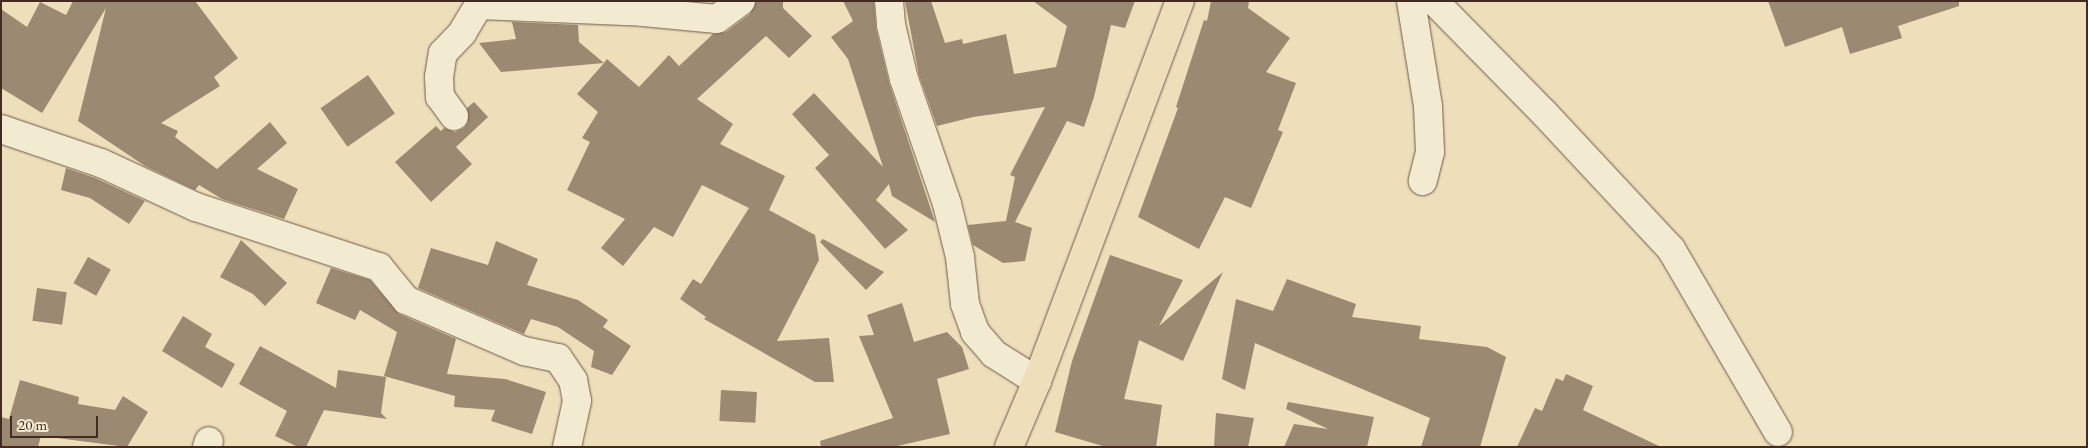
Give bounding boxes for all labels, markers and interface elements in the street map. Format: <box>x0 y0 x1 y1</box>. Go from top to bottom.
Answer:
scale bar <box>12 406 100 438</box>
text: 20 m <box>18 415 47 434</box>

